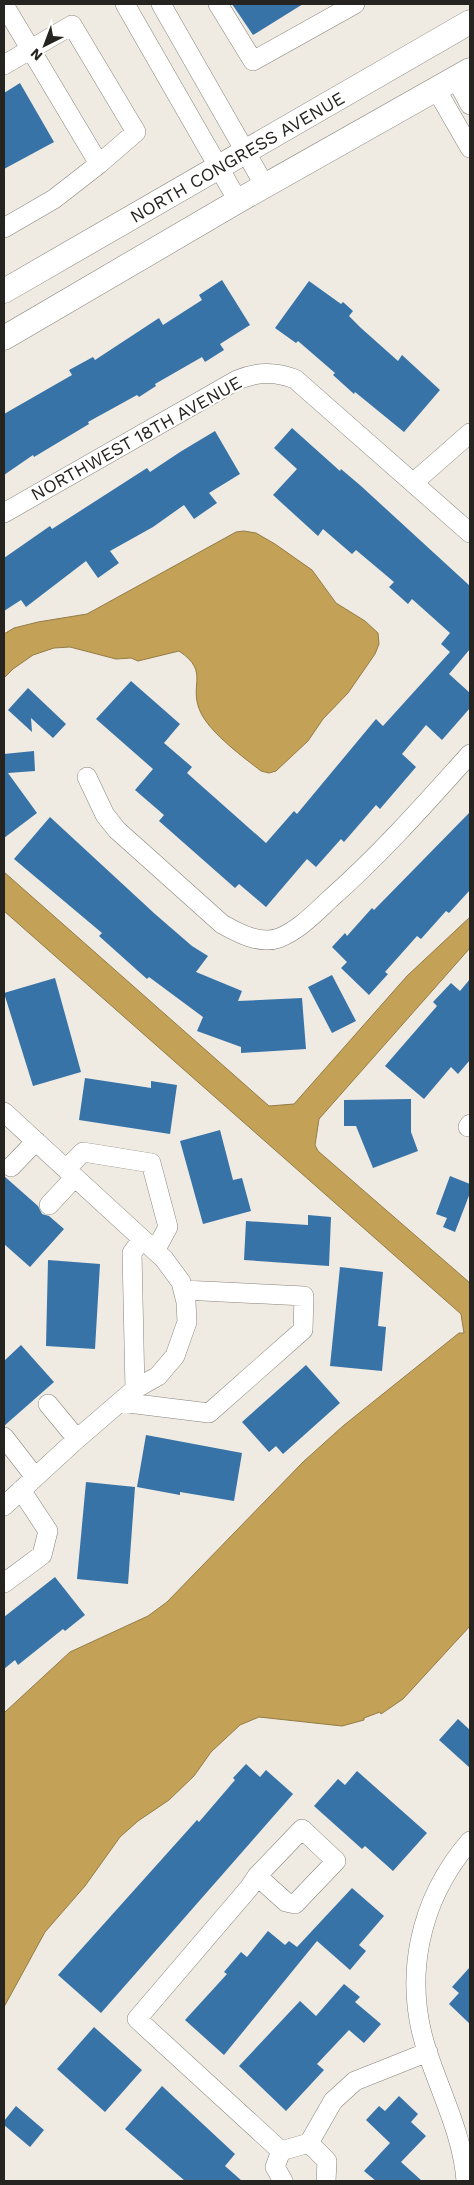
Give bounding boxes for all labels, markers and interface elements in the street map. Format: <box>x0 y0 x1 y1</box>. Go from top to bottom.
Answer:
north arrow <box>20 20 70 70</box>
text: N <box>27 45 46 64</box>
street label: NORTH CONGRESS AVENUE <box>126 87 348 227</box>
street label: NORTHWEST 18TH AVENUE <box>27 371 245 505</box>

